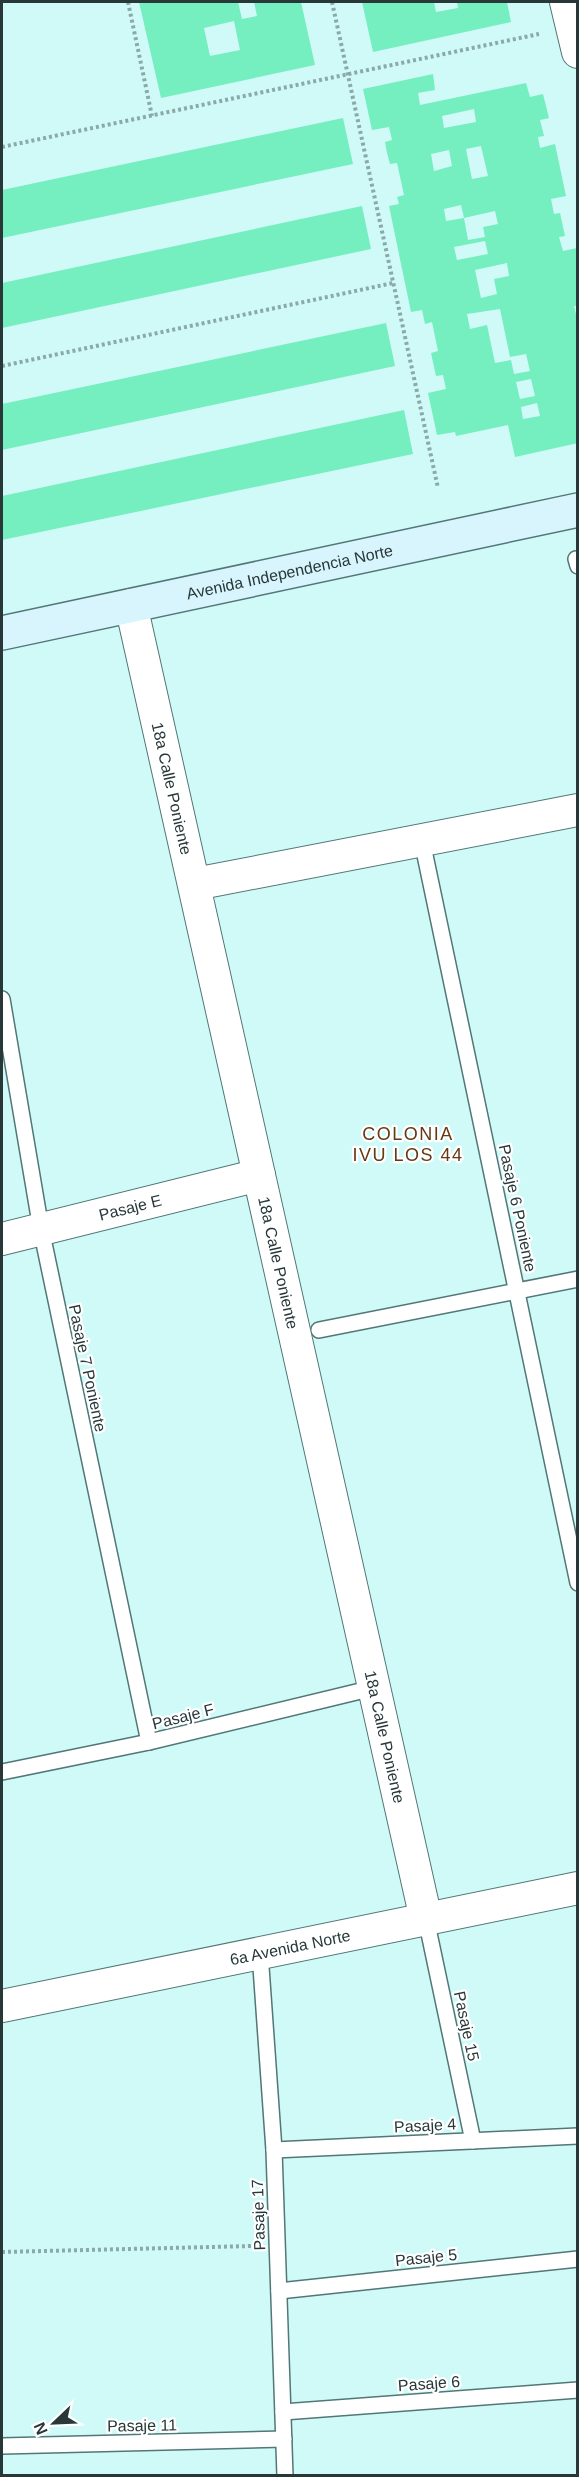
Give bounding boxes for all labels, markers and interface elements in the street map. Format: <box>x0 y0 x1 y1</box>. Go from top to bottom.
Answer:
street label: Avenida Independencia Norte <box>185 542 395 602</box>
street label: 18a Calle Poniente <box>149 721 195 857</box>
district label: COLONIA IVU LOS 44 <box>352 1124 464 1165</box>
street label: Pasaje 6 Poniente <box>496 1143 539 1273</box>
street label: Pasaje E <box>97 1192 163 1224</box>
street label: 18a Calle Poniente <box>255 1195 301 1331</box>
street label: Pasaje 7 Poniente <box>66 1303 109 1433</box>
street label: 18a Calle Poniente <box>361 1669 408 1805</box>
street label: Pasaje F <box>150 1701 216 1732</box>
street label: 6a Avenida Norte <box>228 1927 352 1968</box>
street label: Pasaje 15 <box>451 1990 482 2063</box>
street label: Pasaje 4 <box>393 2115 457 2136</box>
street label: Pasaje 17 <box>249 2179 268 2251</box>
street label: Pasaje 5 <box>394 2246 458 2269</box>
street label: Pasaje 6 <box>397 2373 461 2394</box>
north arrow <box>24 2393 84 2453</box>
street label: Pasaje 11 <box>107 2416 177 2435</box>
text: N <box>31 2420 51 2437</box>

